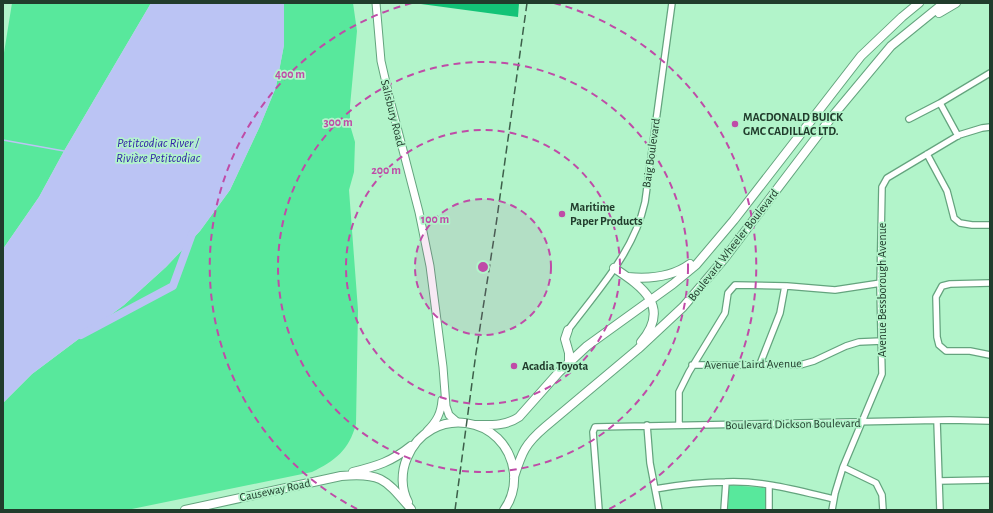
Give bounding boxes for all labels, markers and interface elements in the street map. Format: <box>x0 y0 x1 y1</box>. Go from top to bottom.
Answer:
text: 400 m <box>275 68 305 80</box>
street label: Salisbury Road <box>378 78 407 148</box>
place label: MACDONALD BUICK GMC CADILLAC LTD. <box>743 111 844 137</box>
text: 300 m <box>323 116 353 128</box>
street label: Baig Boulevard <box>640 118 662 188</box>
marker: MACDONALD BUICK GMC CADILLAC LTD. <box>730 119 740 129</box>
water label: Petitcodiac River / Rivière Petitcodiac <box>116 137 201 165</box>
text: 200 m <box>371 164 401 176</box>
street label: Boulevard Wheeler Boulevard <box>686 187 780 303</box>
place label: Maritime Paper Products <box>570 201 643 227</box>
marker: Maritime Paper Products <box>557 209 567 219</box>
text: 100 m <box>421 213 449 225</box>
street label: Avenue Bessborough Avenue <box>876 223 888 357</box>
centre of rings <box>476 260 490 274</box>
street label: Avenue Laird Avenue <box>704 357 802 371</box>
place label: Acadia Toyota <box>522 360 589 373</box>
marker: Acadia Toyota <box>509 361 519 371</box>
street label: Boulevard Dickson Boulevard <box>725 417 861 431</box>
street label: Causeway Road <box>238 477 312 504</box>

